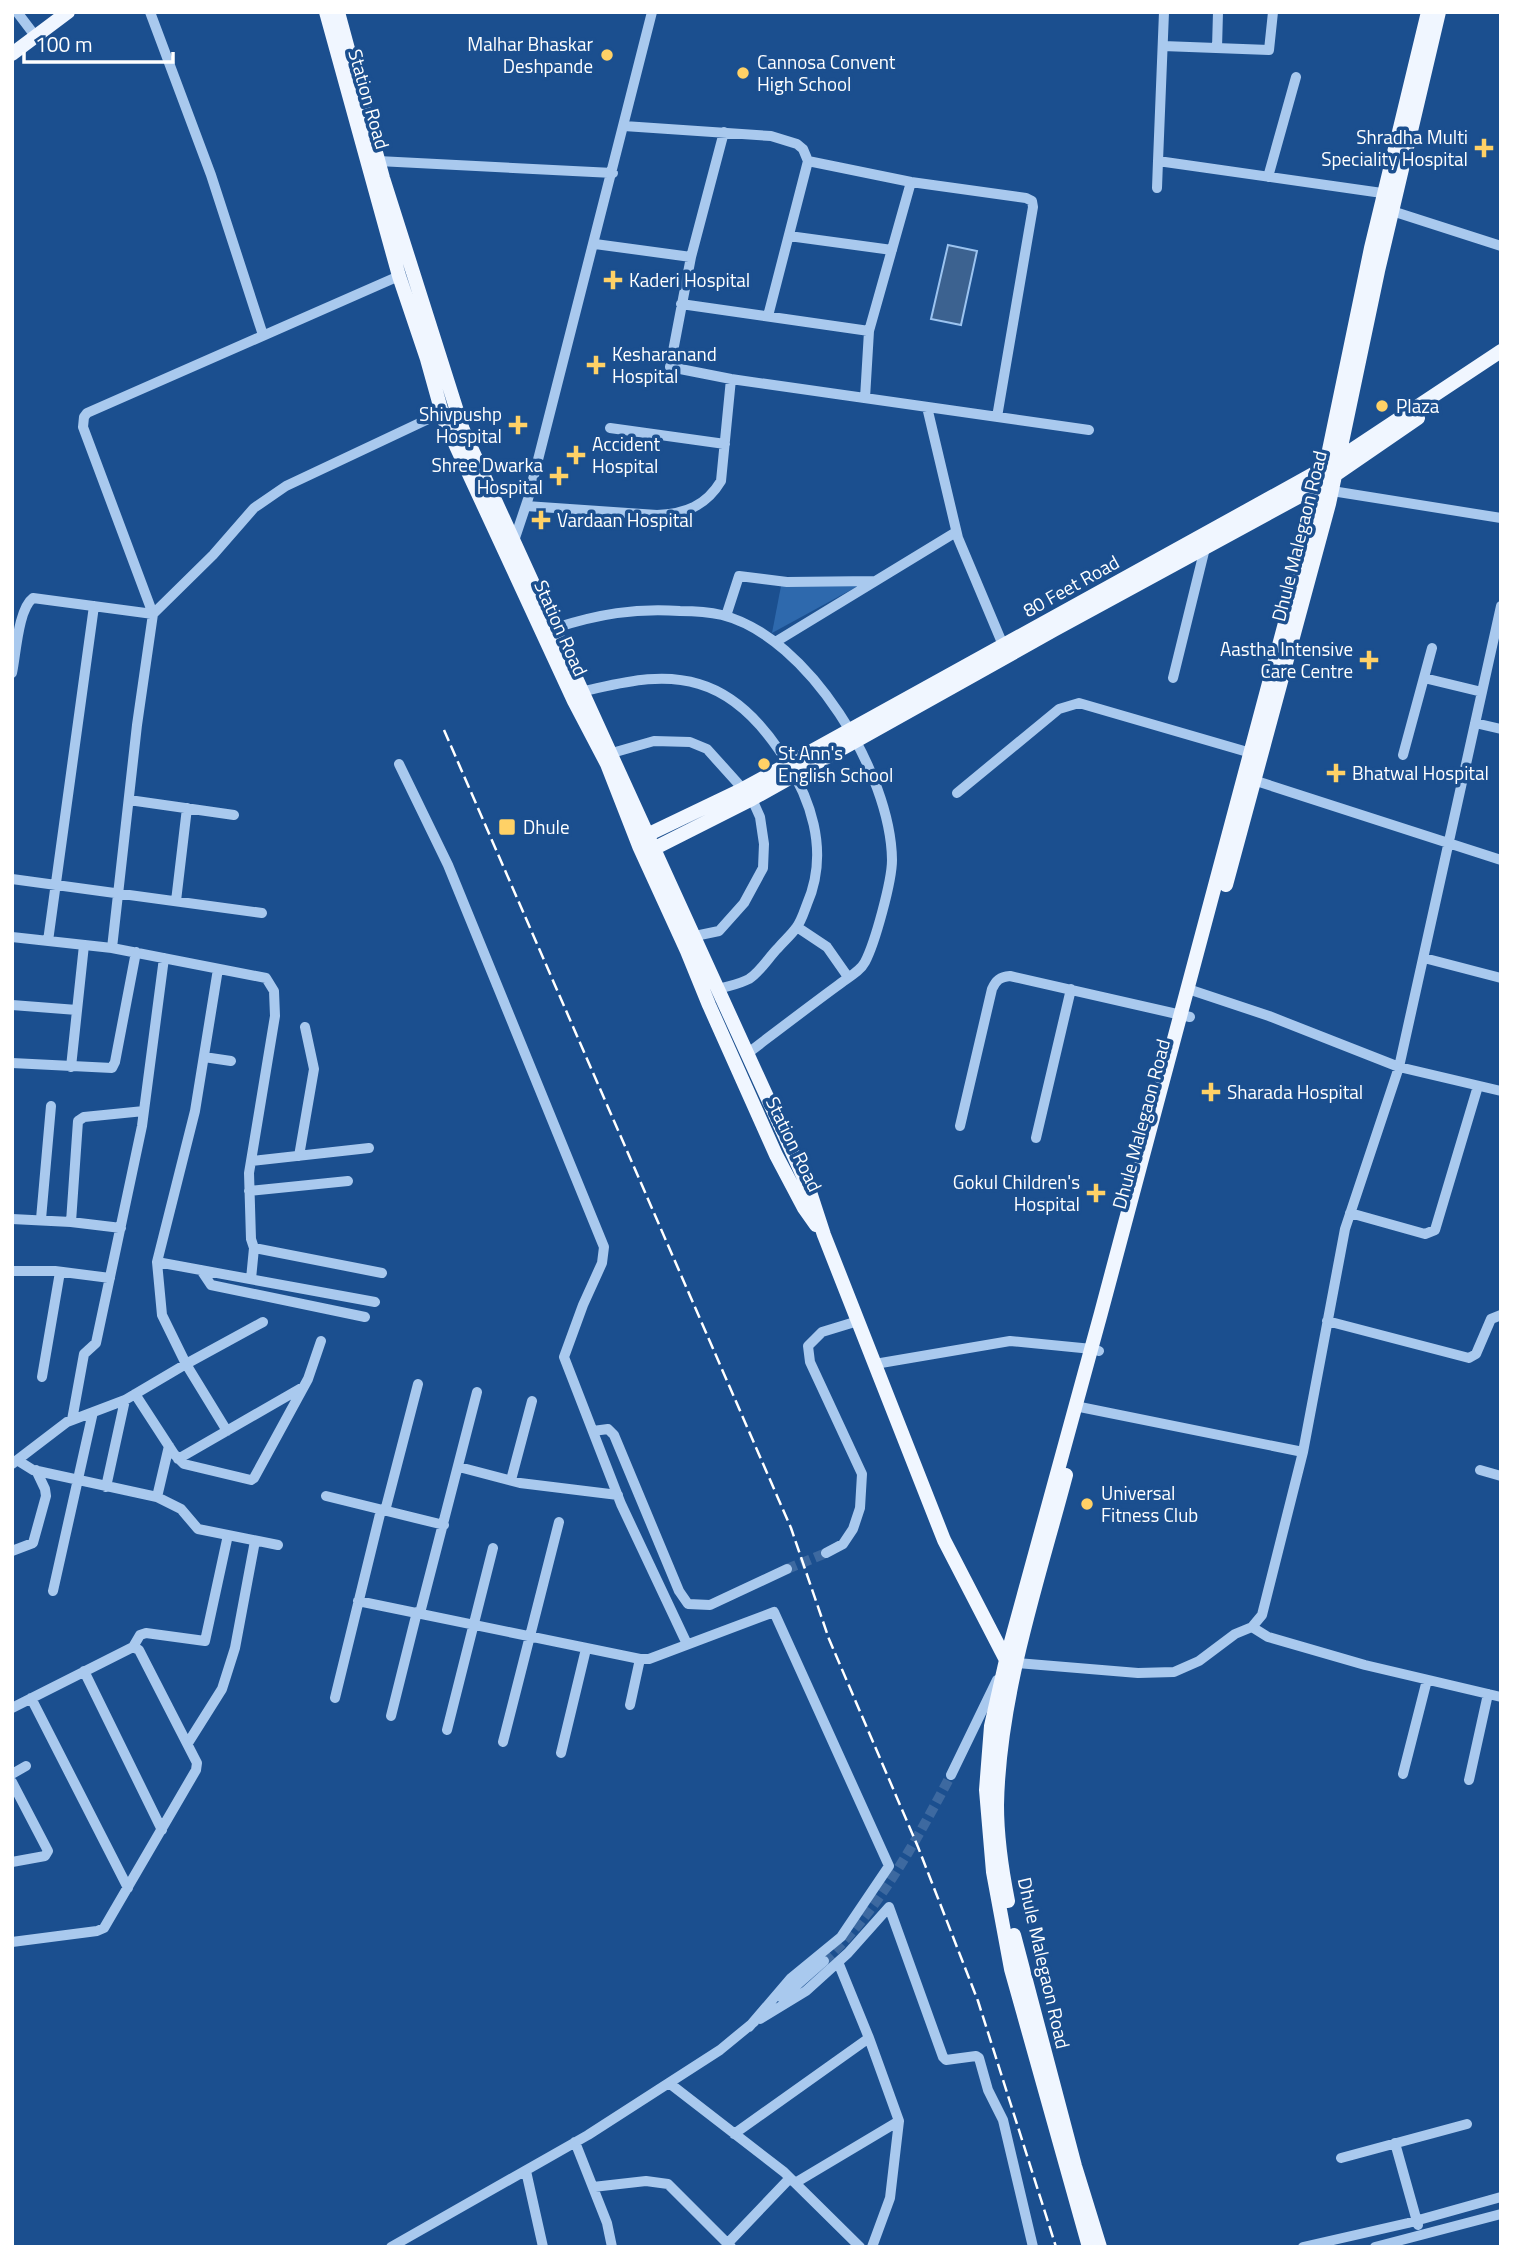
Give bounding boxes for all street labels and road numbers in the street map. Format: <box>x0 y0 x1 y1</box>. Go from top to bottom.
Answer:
street label: Station Road <box>341 46 398 152</box>
street label: Dhule Malegaon Road <box>1263 447 1334 624</box>
street label: 80 Feet Road <box>1017 547 1124 624</box>
street label: Station Road <box>527 575 596 681</box>
street label: Dhule Malegaon Road <box>1104 1036 1177 1212</box>
street label: Station Road <box>759 1091 830 1196</box>
street label: Dhule Malegaon Road <box>1011 1874 1078 2051</box>

